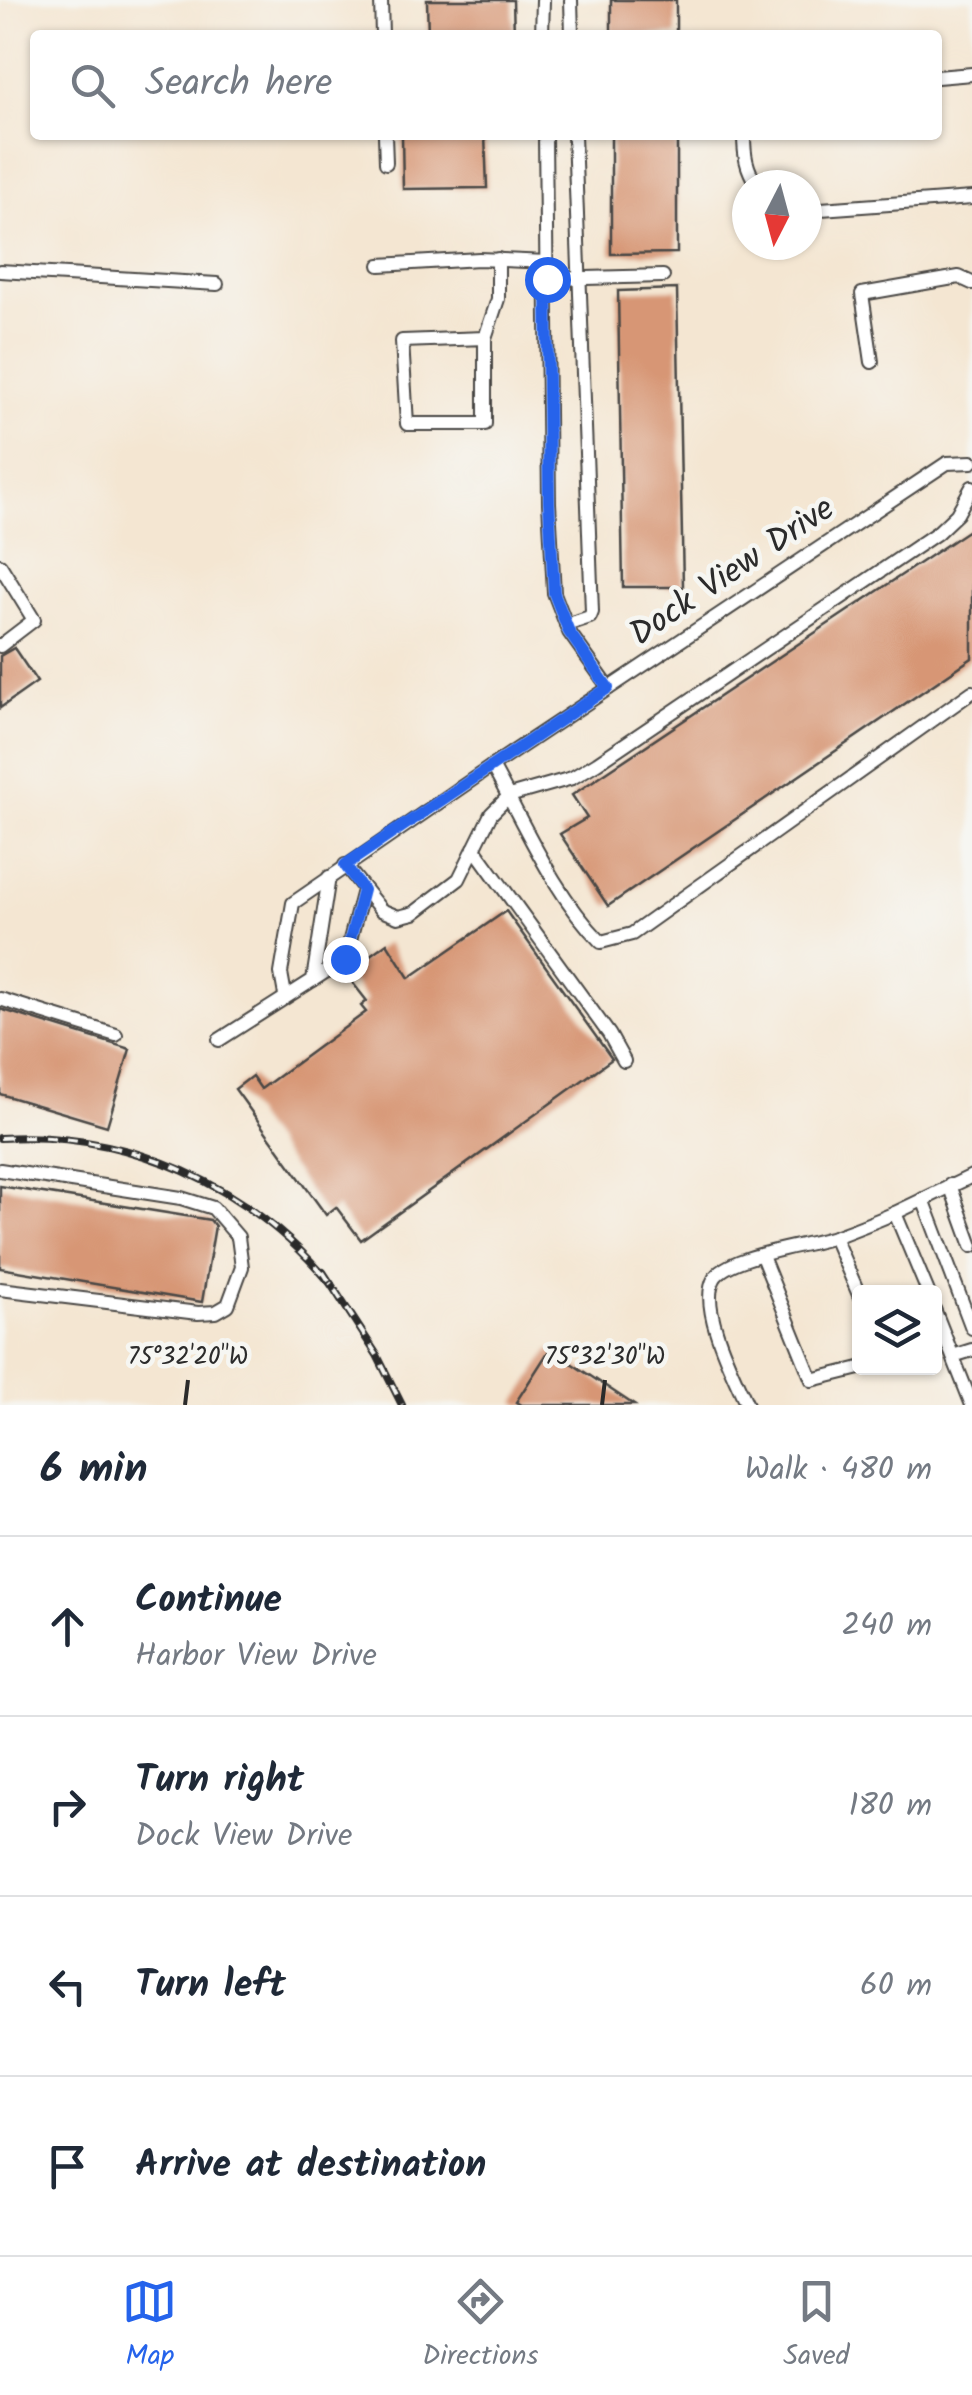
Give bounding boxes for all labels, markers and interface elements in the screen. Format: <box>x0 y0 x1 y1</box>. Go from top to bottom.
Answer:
search box <box>30 30 942 140</box>
text: Search here <box>145 55 332 115</box>
icon: search <box>65 58 120 113</box>
north arrow <box>732 170 822 260</box>
route start <box>525 257 571 303</box>
street label: Dock View Drive <box>618 483 847 662</box>
route end <box>323 937 369 983</box>
map controls <box>852 1285 942 1375</box>
button: layers <box>852 1285 942 1375</box>
text: 75°32'20"W <box>128 1337 248 1377</box>
text: 75°32'30"W <box>545 1337 665 1377</box>
text: 6 min <box>40 1437 148 1504</box>
text: Walk · 480 m <box>745 1445 932 1496</box>
text: Continue <box>135 1571 282 1631</box>
icon: ahead <box>40 1599 95 1654</box>
text: 240 m <box>841 1601 932 1652</box>
text: Harbor View Drive <box>135 1631 377 1682</box>
text: Turn right <box>135 1751 304 1811</box>
icon: right <box>40 1779 95 1834</box>
text: 180 m <box>848 1781 932 1832</box>
text: Dock View Drive <box>135 1811 352 1862</box>
text: Turn left <box>135 1956 286 2016</box>
icon: left <box>40 1959 95 2014</box>
text: 60 m <box>860 1961 932 2012</box>
text: Arrive at destination <box>135 2136 486 2196</box>
icon: arrive <box>40 2139 95 2194</box>
tab: Map <box>122 2274 177 2379</box>
tab: Directions <box>422 2274 538 2379</box>
tab: Saved <box>783 2274 850 2379</box>

